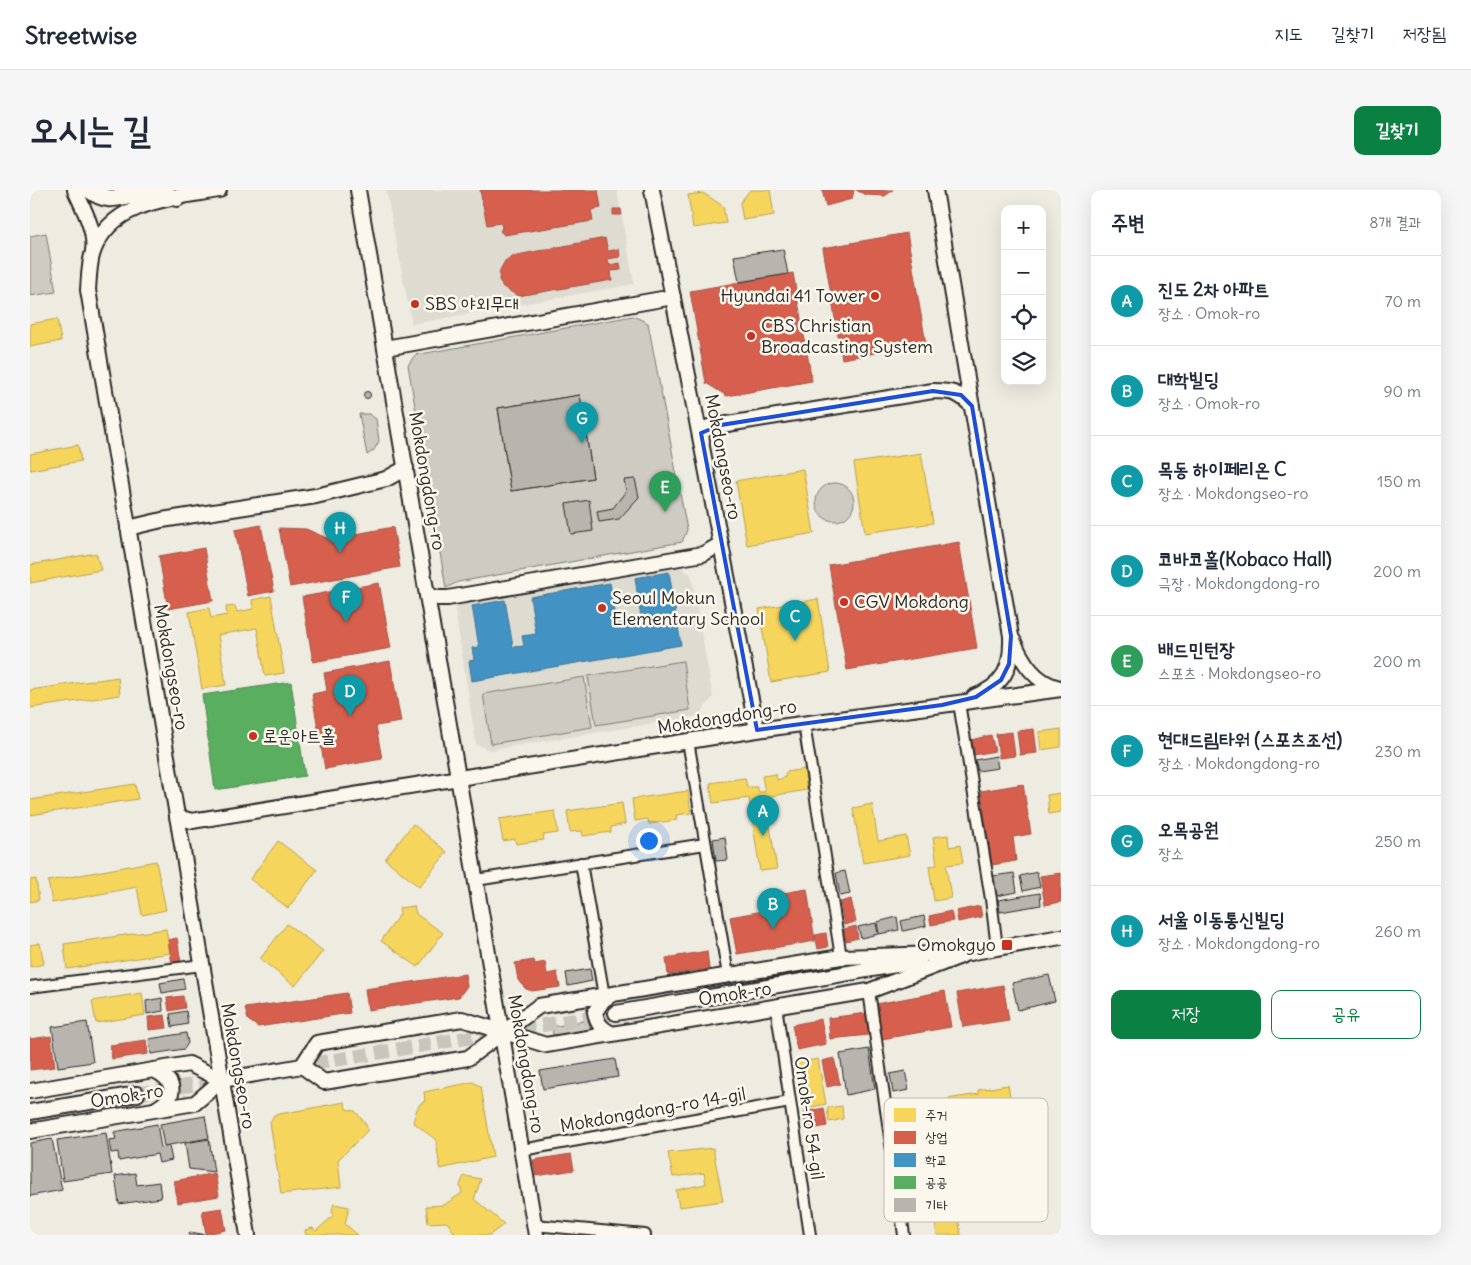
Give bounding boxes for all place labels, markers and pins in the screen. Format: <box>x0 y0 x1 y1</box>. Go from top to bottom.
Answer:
place label: Hyundai 41 Tower <box>721 284 866 307</box>
marker: Hyundai 41 Tower <box>869 290 881 302</box>
place label: SBS 야외무대 <box>425 292 519 315</box>
marker: SBS 야외무대 <box>409 298 421 310</box>
place label: CBS Christian Broadcasting System <box>761 314 933 358</box>
marker: CBS Christian Broadcasting System <box>745 330 757 342</box>
pin: G <box>566 402 598 443</box>
pin: E <box>649 471 681 512</box>
pin: H <box>324 512 356 553</box>
pin: F <box>330 581 362 622</box>
place label: Seoul Mokun Elementary School <box>612 586 764 630</box>
place label: CGV Mokdong <box>854 590 969 613</box>
marker: CGV Mokdong <box>838 596 850 608</box>
pin: C <box>779 600 811 641</box>
marker: Seoul Mokun Elementary School <box>596 602 608 614</box>
pin: D <box>334 675 366 716</box>
place label: 로운아트홀 <box>263 724 335 747</box>
marker: 로운아트홀 <box>247 730 259 742</box>
pin: A <box>747 795 779 836</box>
pin: B <box>757 888 789 929</box>
place label: Omokgyo <box>917 933 996 956</box>
marker: Omokgyo <box>1000 938 1014 952</box>

